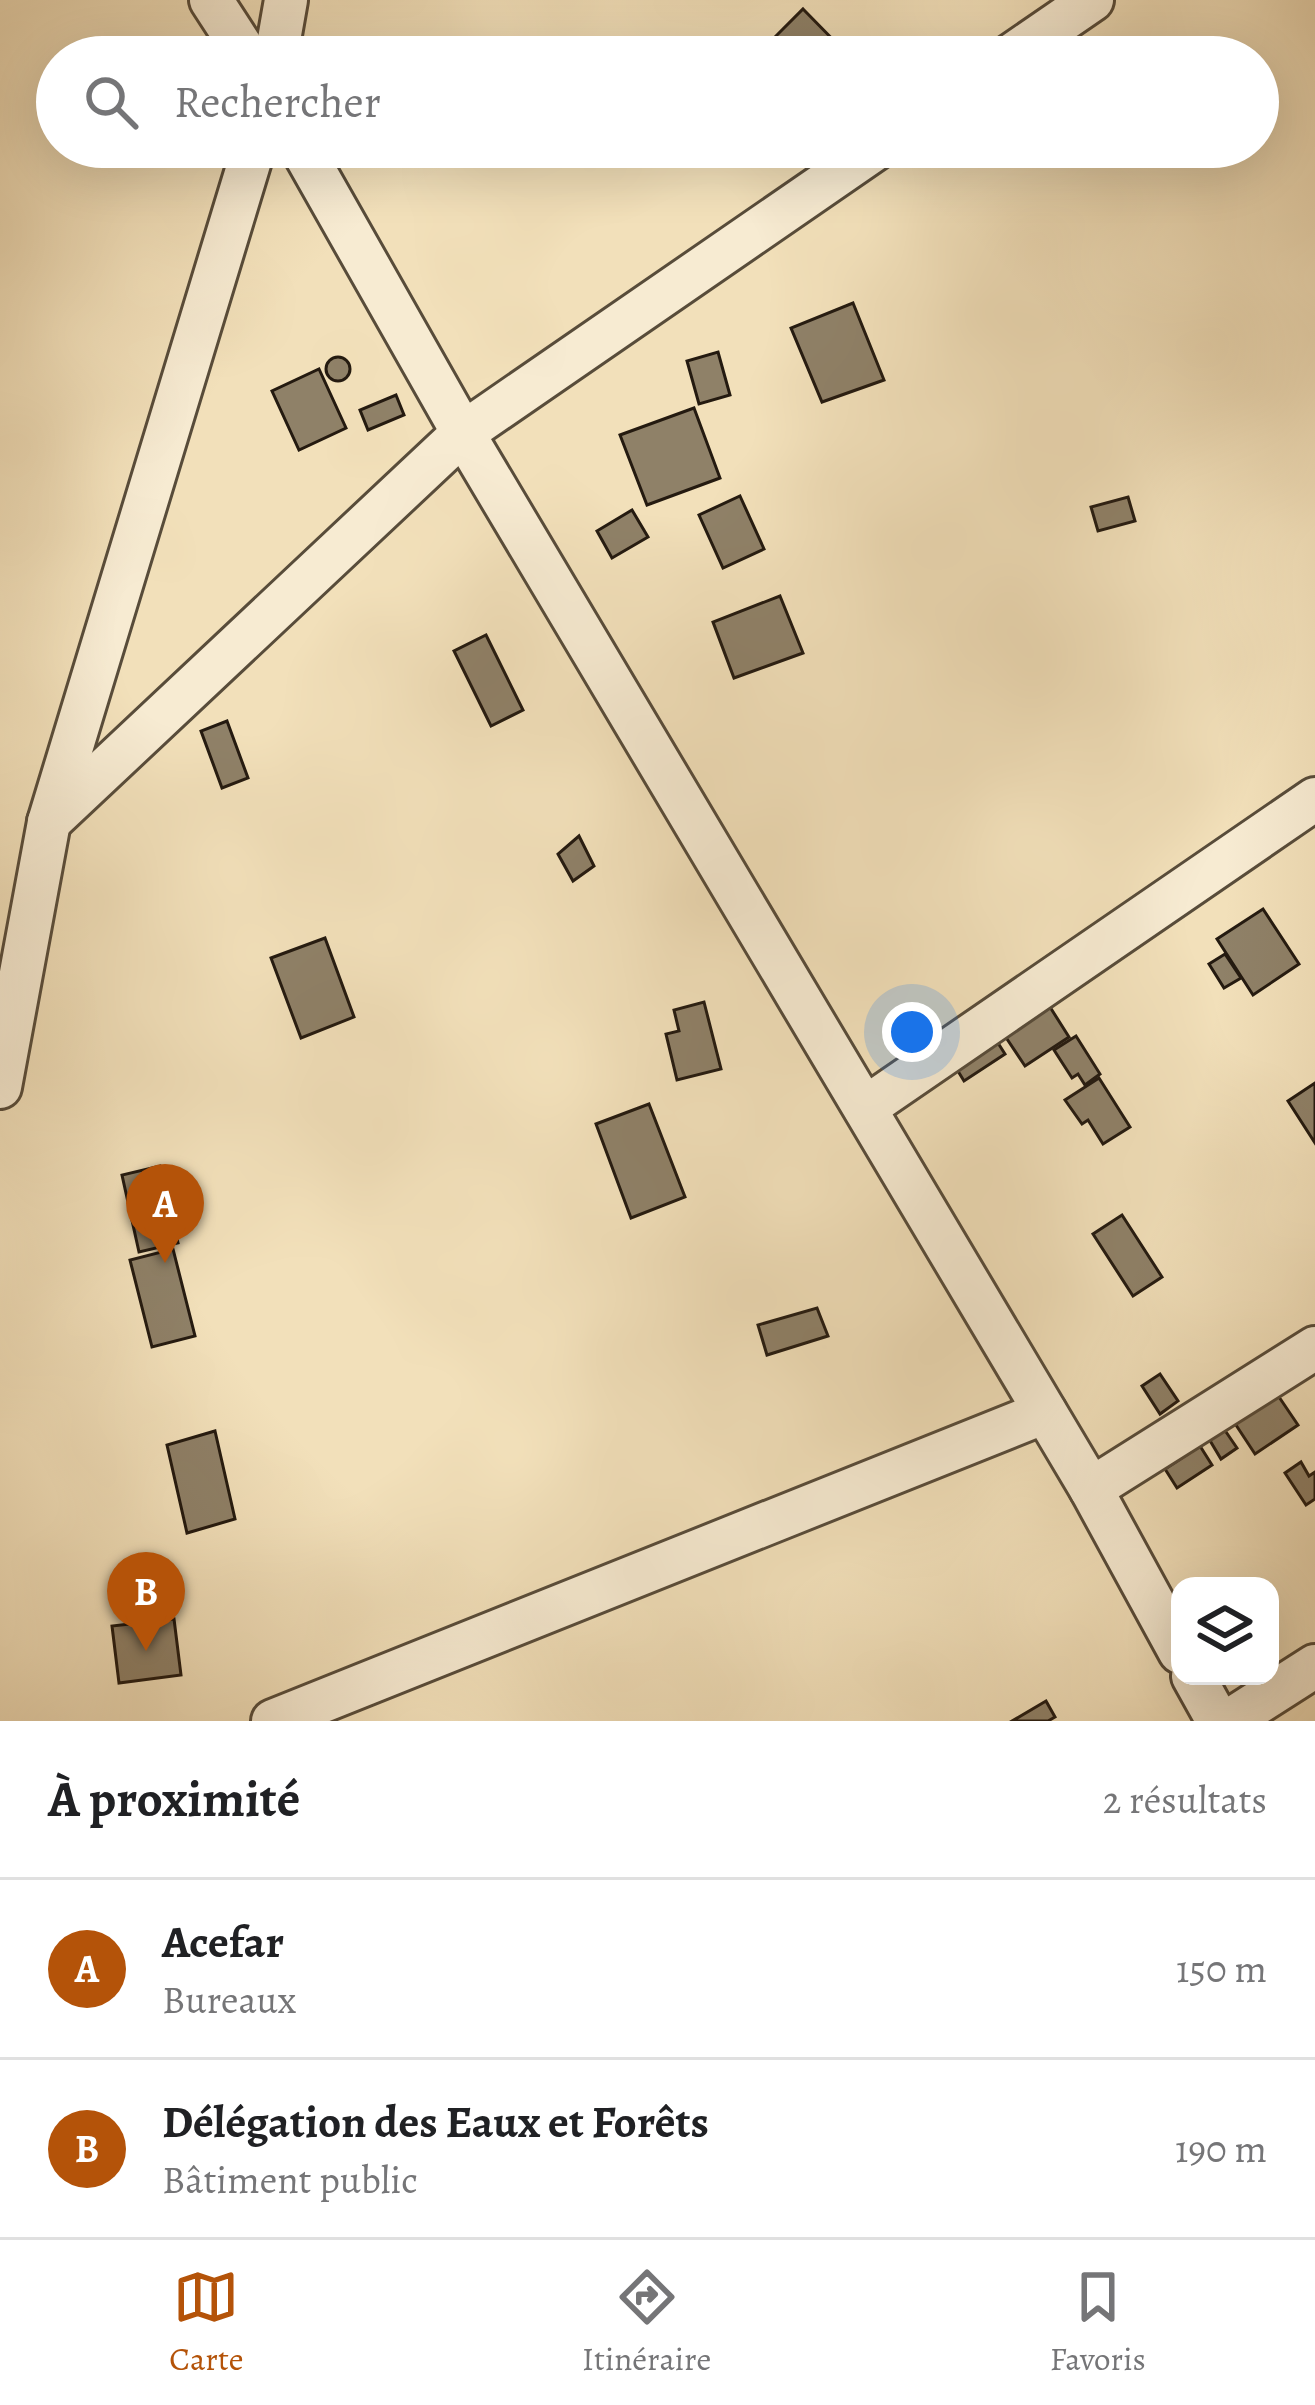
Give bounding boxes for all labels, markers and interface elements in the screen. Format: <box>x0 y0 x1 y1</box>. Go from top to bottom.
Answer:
search box <box>36 36 1279 168</box>
icon: search <box>78 69 144 135</box>
text: Rechercher <box>174 71 381 133</box>
your location <box>882 1002 942 1062</box>
pin: A <box>126 1164 204 1263</box>
pin: B <box>107 1552 185 1651</box>
map controls <box>1171 1577 1279 1685</box>
button: layers <box>1171 1577 1279 1685</box>
text: À proximité <box>48 1764 300 1834</box>
text: 2 résultats <box>1103 1773 1267 1826</box>
text: Acefar <box>162 1911 284 1973</box>
text: A <box>75 1942 99 1995</box>
text: 150 m <box>1176 1942 1267 1995</box>
text: Bureaux <box>162 1973 296 2026</box>
text: Délégation des Eaux et Forêts <box>162 2091 709 2153</box>
text: B <box>75 2122 99 2175</box>
text: 190 m <box>1175 2122 1267 2175</box>
text: Bâtiment public <box>162 2153 418 2206</box>
tab: Carte <box>169 2264 244 2381</box>
tab: Itinéraire <box>582 2264 711 2381</box>
tab: Favoris <box>1050 2264 1146 2381</box>

